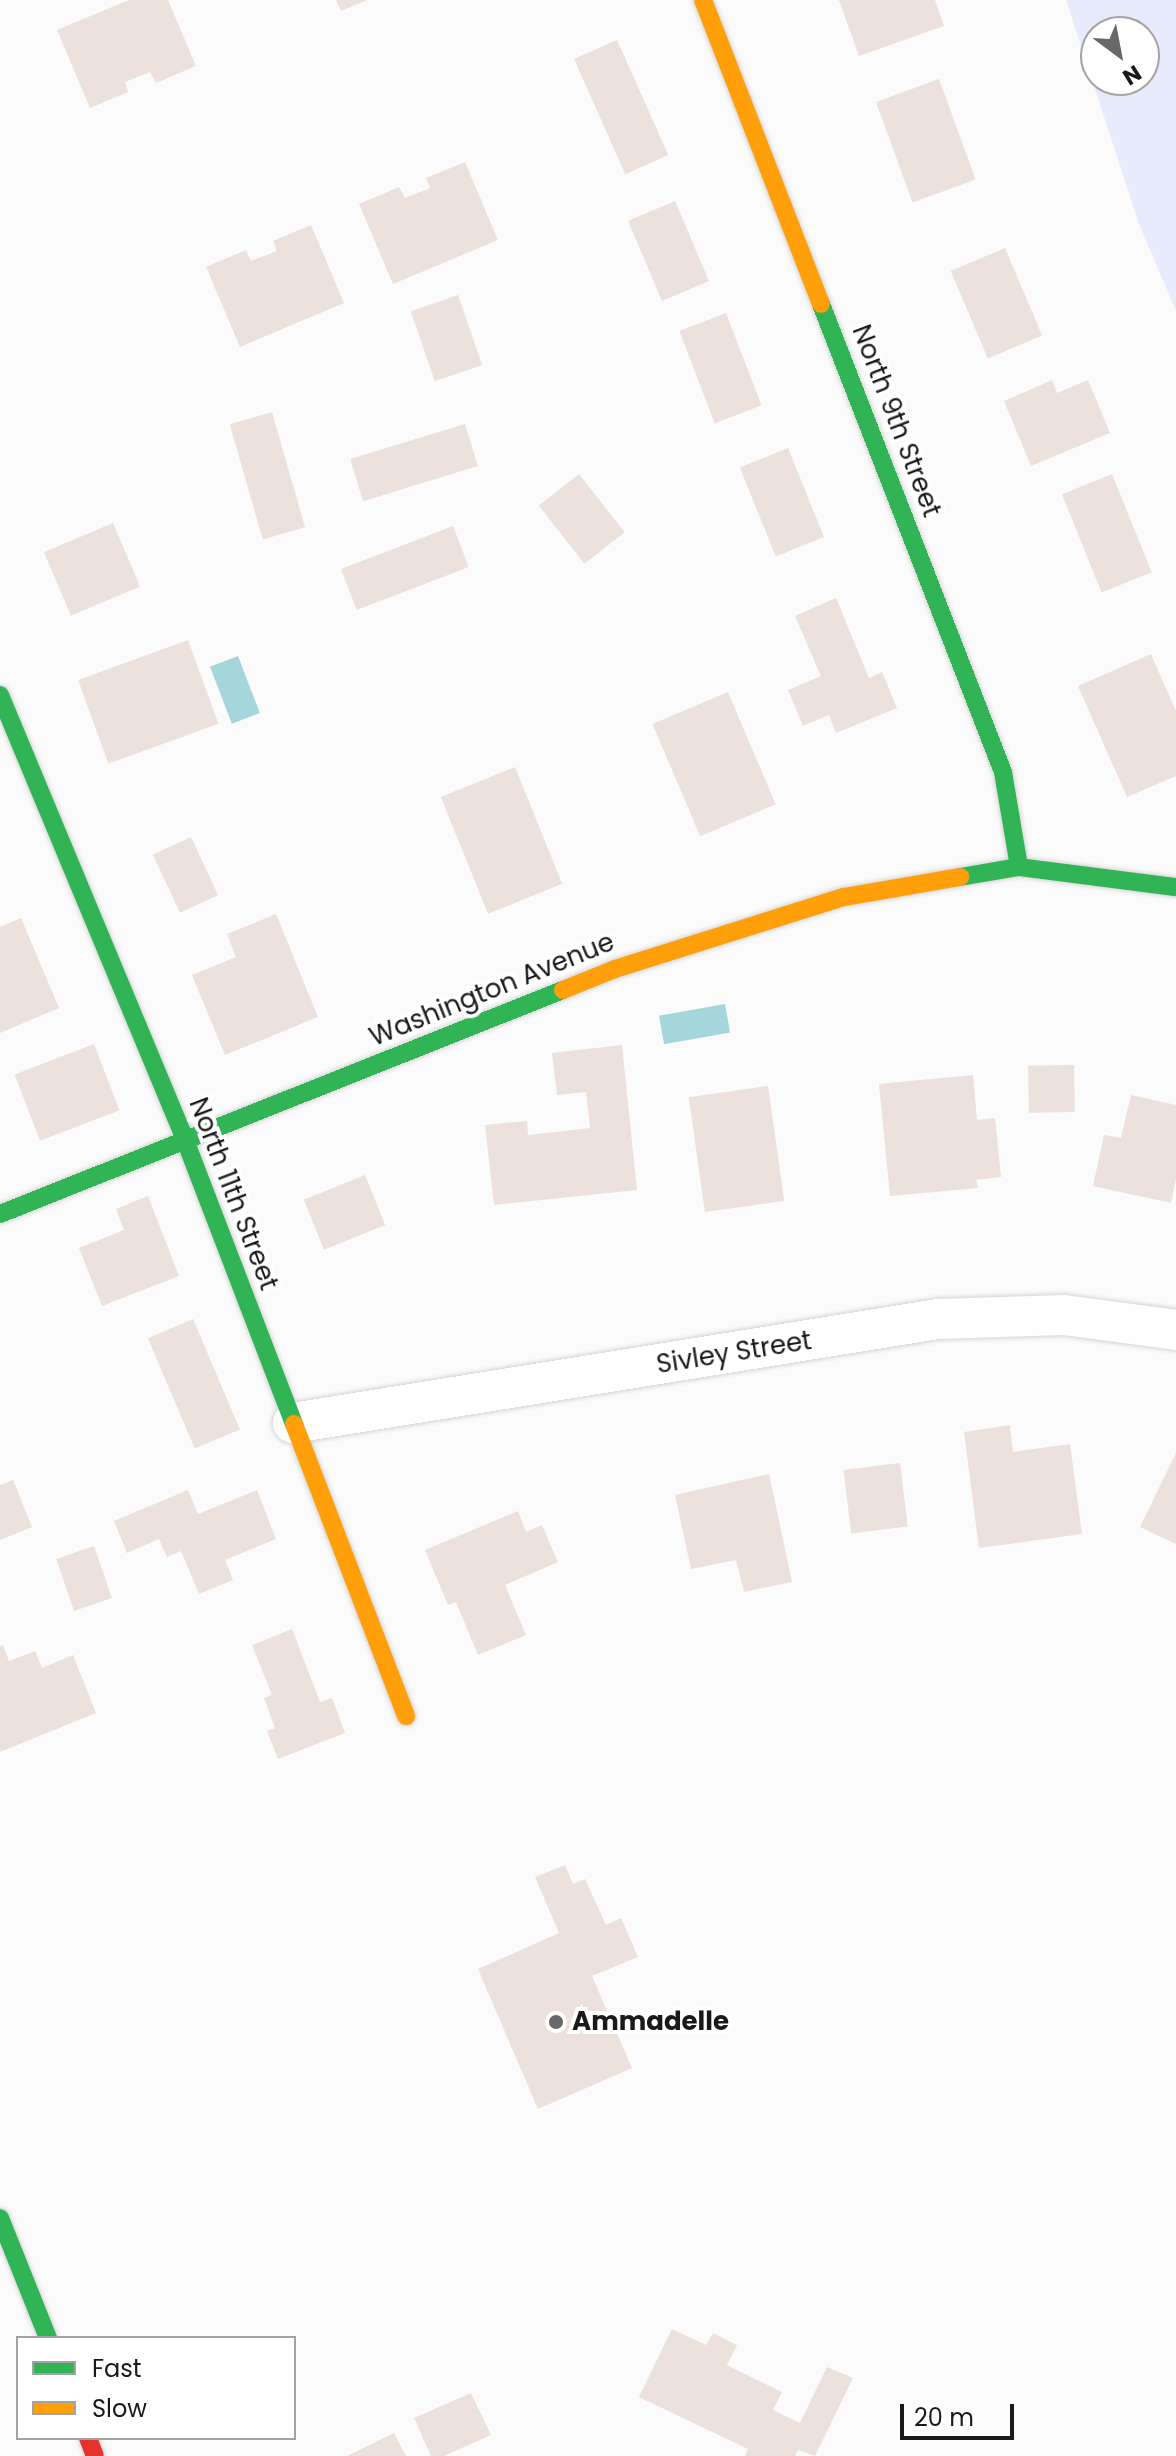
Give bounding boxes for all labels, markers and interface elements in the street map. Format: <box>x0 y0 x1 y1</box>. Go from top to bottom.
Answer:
north arrow <box>1080 16 1160 96</box>
text: N <box>1117 58 1147 93</box>
street label: North 9th Street <box>845 321 947 521</box>
street label: Washington Avenue <box>365 927 619 1053</box>
street label: North 11th Street <box>182 1093 284 1295</box>
street label: Sivley Street <box>654 1325 814 1381</box>
place label: Ammadelle <box>572 2006 729 2038</box>
marker: Ammadelle <box>547 2013 565 2031</box>
legend <box>16 2336 296 2440</box>
text: Fast <box>92 2352 142 2385</box>
scale bar <box>904 2388 1018 2438</box>
text: Slow <box>92 2392 147 2425</box>
text: 20 m <box>914 2401 974 2434</box>

